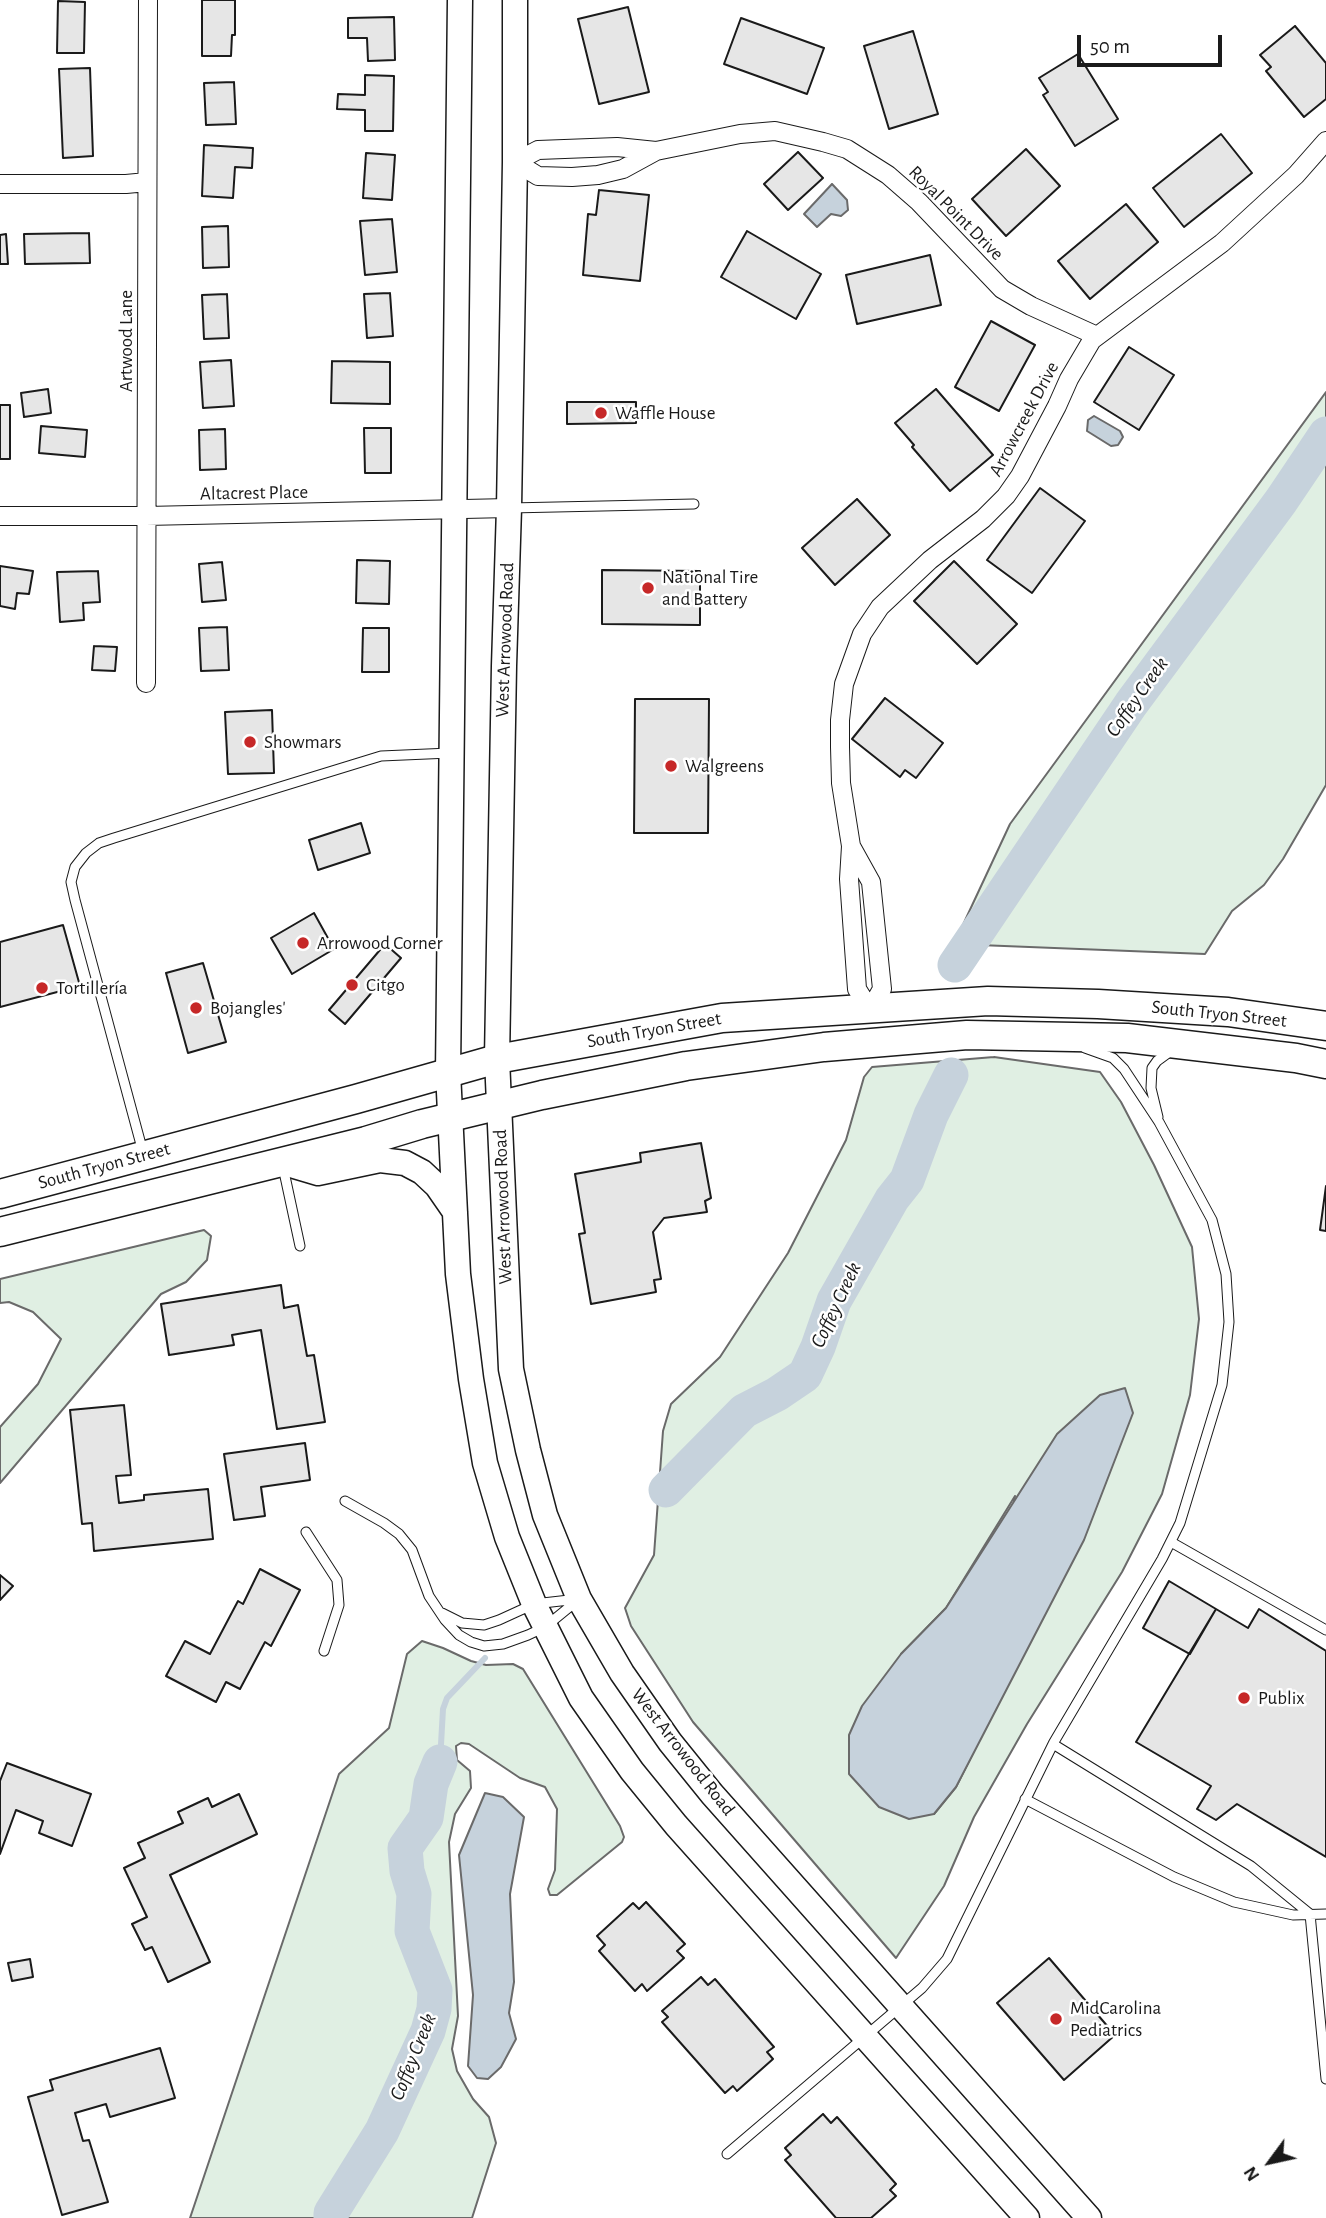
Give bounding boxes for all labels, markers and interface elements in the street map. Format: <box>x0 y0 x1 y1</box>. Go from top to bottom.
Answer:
scale bar <box>1081 21 1226 65</box>
text: 50 m <box>1090 36 1130 57</box>
street label: Royal Point Drive <box>904 161 1008 265</box>
street label: Artwood Lane <box>115 290 137 392</box>
street label: Arrowcreek Drive <box>984 358 1064 480</box>
place label: Waffle House <box>615 402 715 424</box>
marker: Waffle House <box>593 405 609 421</box>
street label: Altacrest Place <box>200 481 308 505</box>
street label: West Arrowood Road <box>491 562 519 718</box>
place label: National Tire and Battery <box>662 566 758 610</box>
marker: National Tire and Battery <box>640 580 656 596</box>
water label: Coffey Creek <box>1100 652 1174 742</box>
place label: Showmars <box>264 731 341 753</box>
marker: Showmars <box>242 734 258 750</box>
place label: Walgreens <box>685 755 764 777</box>
marker: Walgreens <box>663 758 679 774</box>
place label: Arrowood Corner <box>317 932 443 954</box>
marker: Arrowood Corner <box>295 935 311 951</box>
place label: Citgo <box>366 974 405 996</box>
place label: Tortillería <box>56 977 128 999</box>
marker: Citgo <box>344 977 360 993</box>
marker: Tortillería <box>34 980 50 996</box>
street label: South Tryon Street <box>1150 996 1288 1032</box>
place label: Bojangles' <box>210 997 286 1019</box>
marker: Bojangles' <box>188 1000 204 1016</box>
street label: South Tryon Street <box>585 1007 723 1053</box>
street label: West Arrowood Road <box>489 1129 517 1285</box>
street label: South Tryon Street <box>35 1137 173 1195</box>
water label: Coffey Creek <box>805 1258 867 1352</box>
street label: West Arrowood Road <box>626 1684 740 1820</box>
place label: Publix <box>1258 1687 1305 1709</box>
marker: Publix <box>1236 1690 1252 1706</box>
place label: MidCarolina Pediatrics <box>1070 1997 1161 2041</box>
water label: Coffey Creek <box>384 2010 442 2104</box>
marker: MidCarolina Pediatrics <box>1048 2011 1064 2027</box>
north arrow <box>1235 2127 1305 2197</box>
text: N <box>1240 2163 1264 2184</box>

